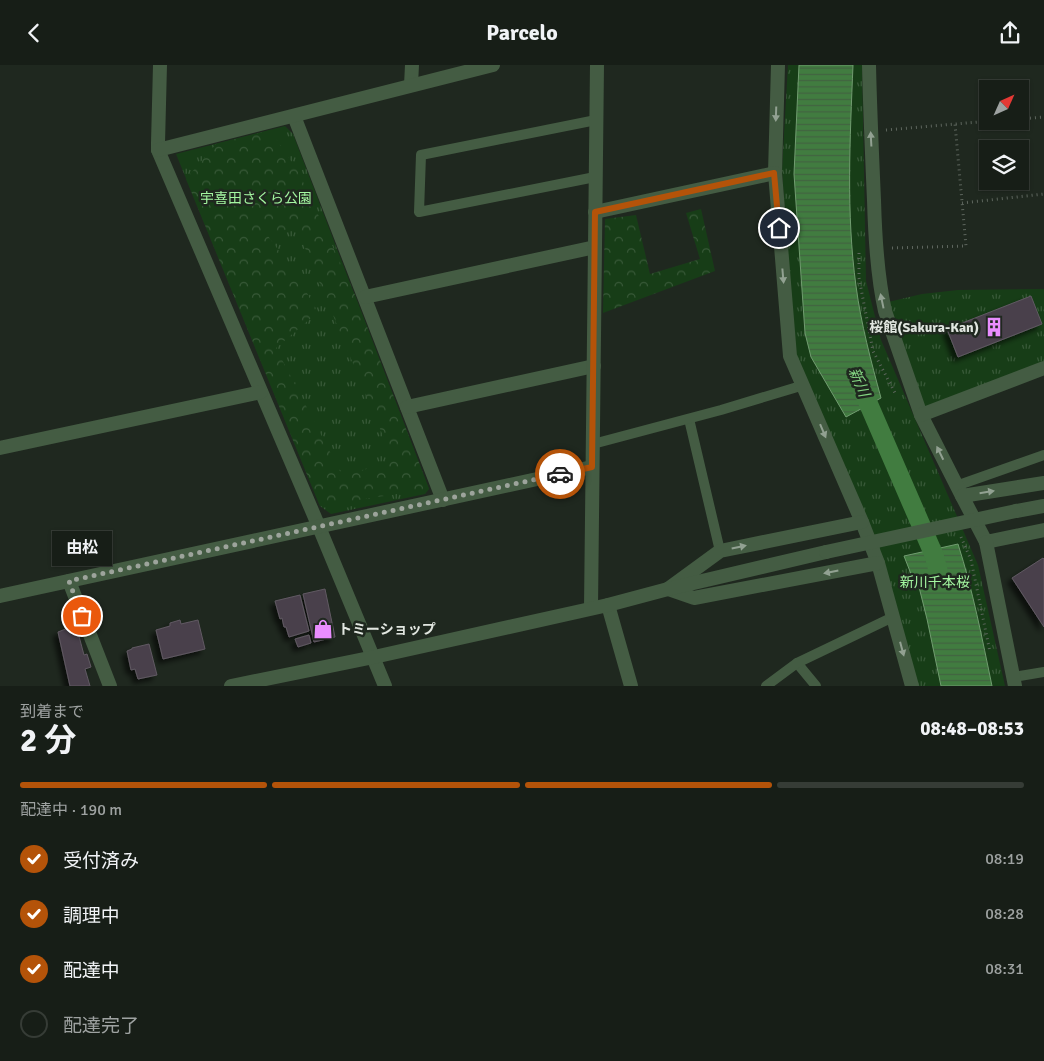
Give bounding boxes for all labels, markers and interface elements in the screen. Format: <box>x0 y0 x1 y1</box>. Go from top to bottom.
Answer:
icon: back <box>20 19 48 47</box>
text: Parcelo <box>486 19 558 46</box>
icon: share <box>996 19 1024 47</box>
north arrow <box>979 80 1029 130</box>
map controls <box>979 80 1029 190</box>
one-way arrow <box>772 106 780 122</box>
one-way arrow <box>866 131 874 147</box>
button: layers <box>979 140 1029 190</box>
park label: 宇喜田さくら公園 <box>200 190 312 207</box>
pin <box>758 207 800 249</box>
icon: home <box>765 214 793 242</box>
one-way arrow <box>779 268 787 284</box>
one-way arrow <box>878 293 886 309</box>
building icon: 桜館(Sakura-Kan) <box>983 316 1005 338</box>
place label: 桜館(Sakura-Kan) <box>869 319 979 336</box>
water label: 新川 <box>845 365 874 401</box>
one-way arrow <box>820 424 828 438</box>
one-way arrow <box>936 446 944 460</box>
courier <box>535 449 585 499</box>
icon: car <box>546 460 574 488</box>
one-way arrow <box>979 488 995 496</box>
callout: 由松 <box>52 531 112 566</box>
text: 由松 <box>66 538 98 558</box>
one-way arrow <box>732 543 748 551</box>
one-way arrow <box>822 569 838 577</box>
park label: 新川千本桜 <box>900 574 970 591</box>
pin <box>61 595 103 637</box>
icon: bag <box>68 602 96 630</box>
shop icon: トミーショップ <box>312 618 334 640</box>
place label: トミーショップ <box>338 621 436 638</box>
one-way arrow <box>899 642 907 657</box>
text: 到着まで <box>20 702 84 722</box>
text: 08:48–08:53 <box>920 717 1024 741</box>
text: 2 分 <box>20 721 76 760</box>
text: 配達中 · 190 m <box>20 800 122 820</box>
icon: check <box>20 845 48 873</box>
text: 受付済み <box>63 849 139 873</box>
text: 08:19 <box>985 849 1024 869</box>
icon: check <box>20 900 48 928</box>
text: 調理中 <box>63 904 120 928</box>
text: 08:28 <box>985 904 1024 924</box>
icon: check <box>20 955 48 983</box>
text: 配達中 <box>63 959 120 983</box>
text: 08:31 <box>985 959 1024 979</box>
text: 配達完了 <box>63 1014 139 1038</box>

